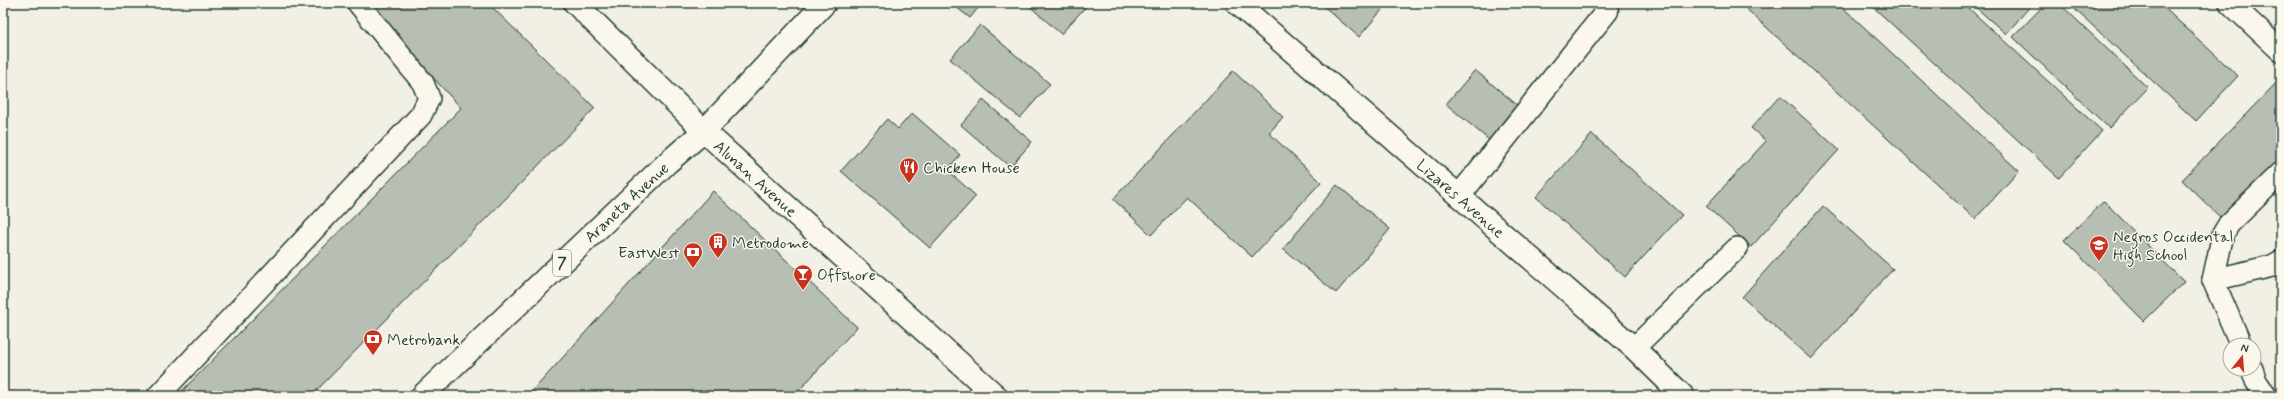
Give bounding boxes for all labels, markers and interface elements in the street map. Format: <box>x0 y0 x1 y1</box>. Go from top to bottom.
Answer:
street label: Alunan Avenue <box>709 136 801 222</box>
street label: Lizares Avenue <box>1412 155 1509 243</box>
restaurant icon: Chicken House <box>898 156 920 184</box>
street label: Araneta Avenue <box>580 158 674 248</box>
place label: Chicken House <box>923 158 1020 179</box>
place label: Negros Occidental High School <box>2113 227 2234 267</box>
building icon: Metrodome <box>707 231 729 259</box>
place label: Metrodome <box>732 233 809 254</box>
school or university icon: Negros Occidental High School <box>2088 234 2110 262</box>
bank icon: EastWest <box>682 241 704 269</box>
place label: EastWest <box>618 243 679 264</box>
road number: 7 <box>553 250 571 276</box>
bar icon: Offshore <box>792 263 814 291</box>
place label: Offshore <box>817 265 876 286</box>
bank icon: Metrobank <box>362 328 384 356</box>
place label: Metrobank <box>387 330 460 351</box>
north arrow <box>2222 337 2262 377</box>
text: N <box>2239 341 2250 356</box>

